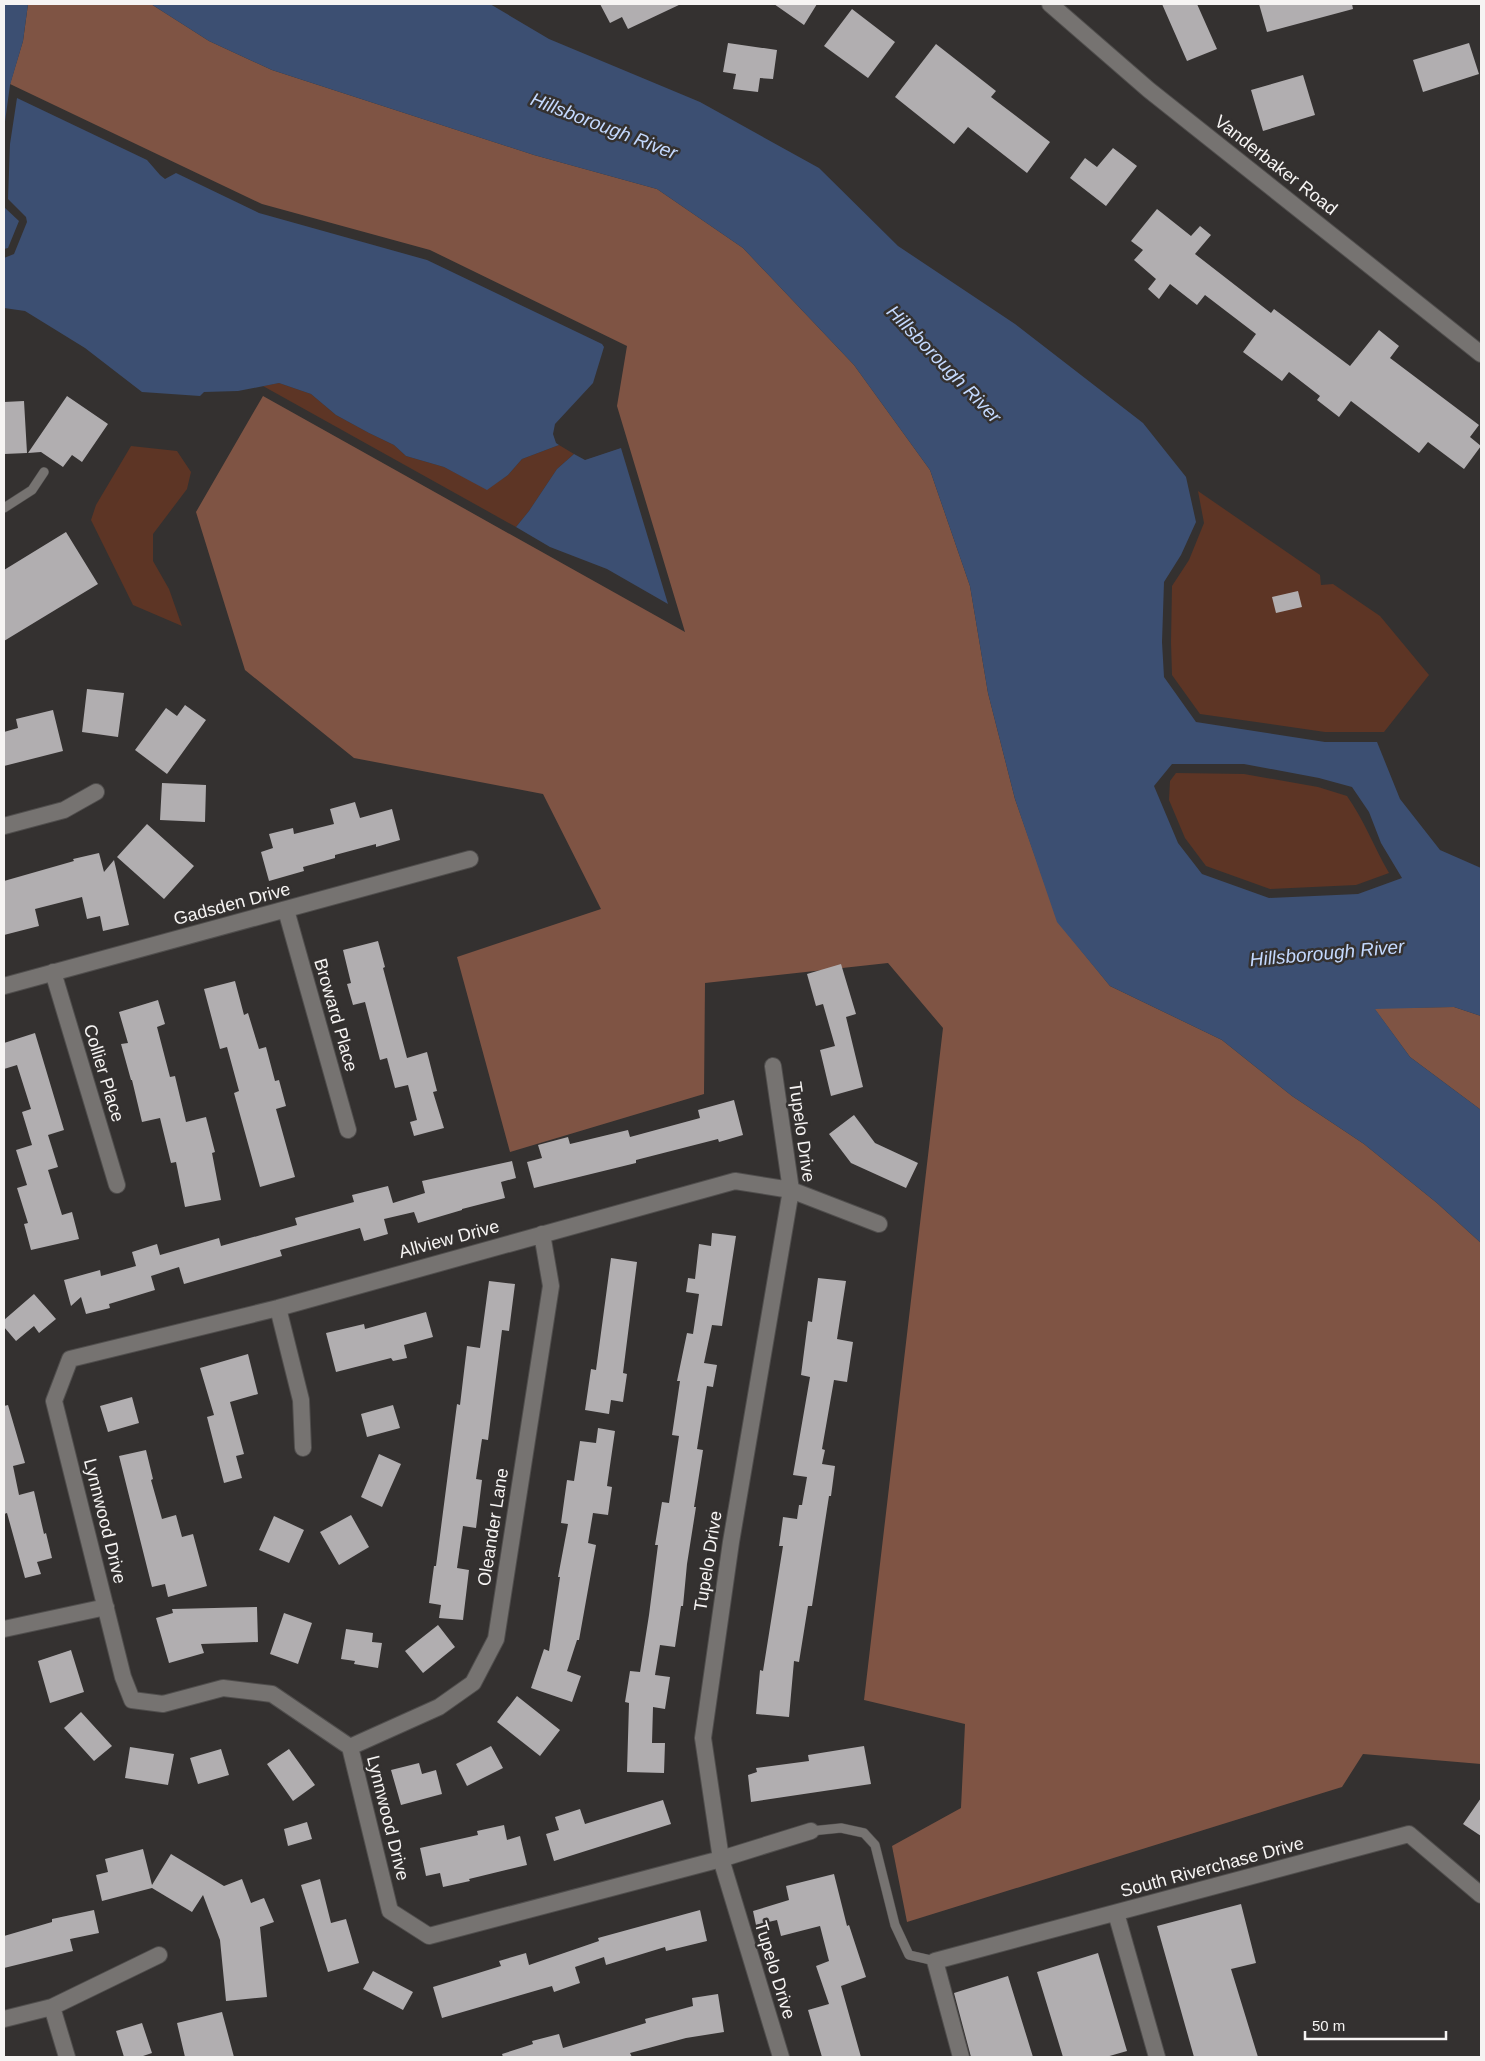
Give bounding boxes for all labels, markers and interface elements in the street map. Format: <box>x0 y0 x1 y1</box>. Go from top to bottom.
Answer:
water label: Hillsborough River <box>528 88 681 164</box>
street label: Vanderbaker Road <box>1211 111 1341 219</box>
water label: Hillsborough River <box>883 301 1006 428</box>
street label: Gadsden Drive <box>171 879 293 929</box>
water label: Hillsborough River <box>1249 936 1406 970</box>
street label: Broward Place <box>310 956 362 1074</box>
street label: Collier Place <box>80 1022 128 1124</box>
street label: Tupelo Drive <box>785 1080 819 1184</box>
street label: Allview Drive <box>397 1216 501 1262</box>
street label: Lynnwood Drive <box>80 1456 130 1586</box>
street label: Oleander Lane <box>474 1467 512 1587</box>
street label: Tupelo Drive <box>690 1509 726 1613</box>
street label: Lynnwood Drive <box>363 1753 413 1883</box>
street label: South Riverchase Drive <box>1118 1833 1306 1901</box>
street label: Tupelo Drive <box>751 1919 799 2021</box>
scale bar <box>1305 2008 1446 2040</box>
text: 50 m <box>1312 2017 1345 2034</box>

